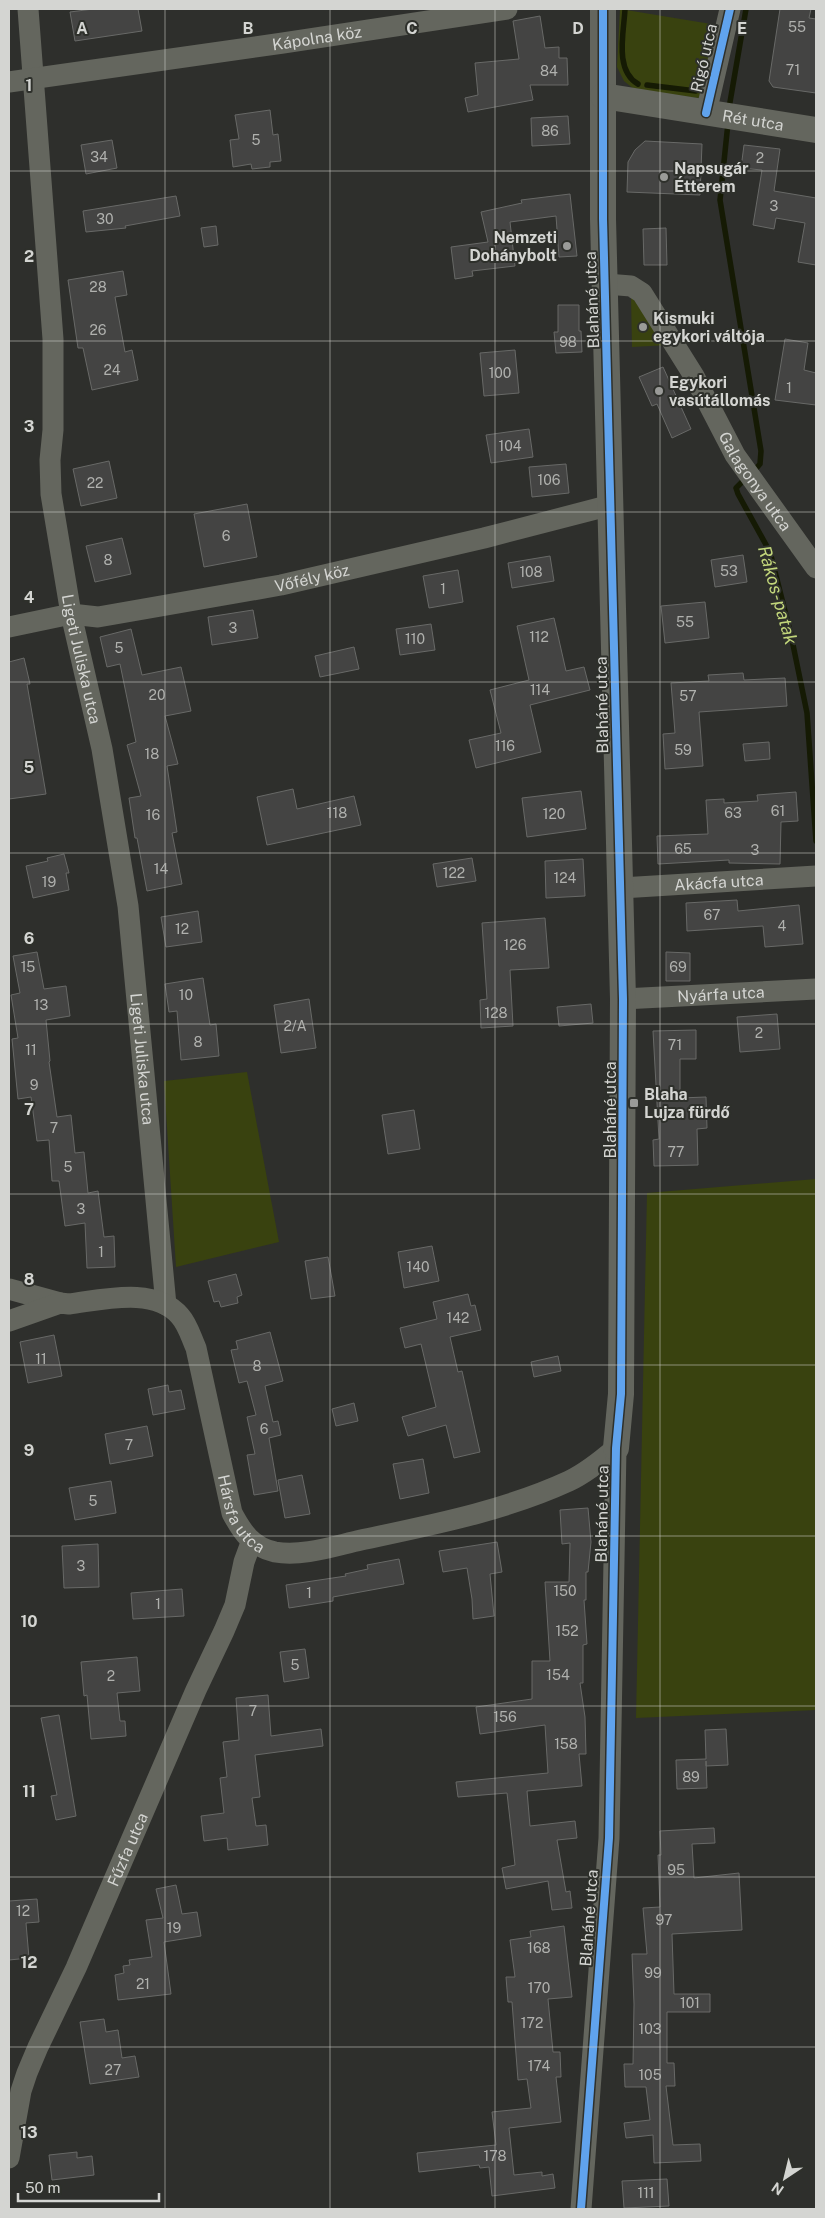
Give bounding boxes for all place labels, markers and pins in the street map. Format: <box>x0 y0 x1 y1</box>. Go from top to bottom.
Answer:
place label: Napsugár Étterem <box>674 159 749 196</box>
marker: Napsugár Étterem <box>658 171 670 183</box>
place label: Nemzeti Dohánybolt <box>469 228 557 265</box>
marker: Nemzeti Dohánybolt <box>561 240 573 252</box>
place label: Kismuki egykori váltója <box>653 309 765 346</box>
marker: Kismuki egykori váltója <box>637 321 649 333</box>
place label: Egykori vasútállomás <box>669 373 770 410</box>
marker: Egykori vasútállomás <box>653 385 665 397</box>
place label: Blaha Lujza fürdő <box>644 1085 731 1122</box>
marker: Blaha Lujza fürdő <box>628 1097 640 1109</box>

